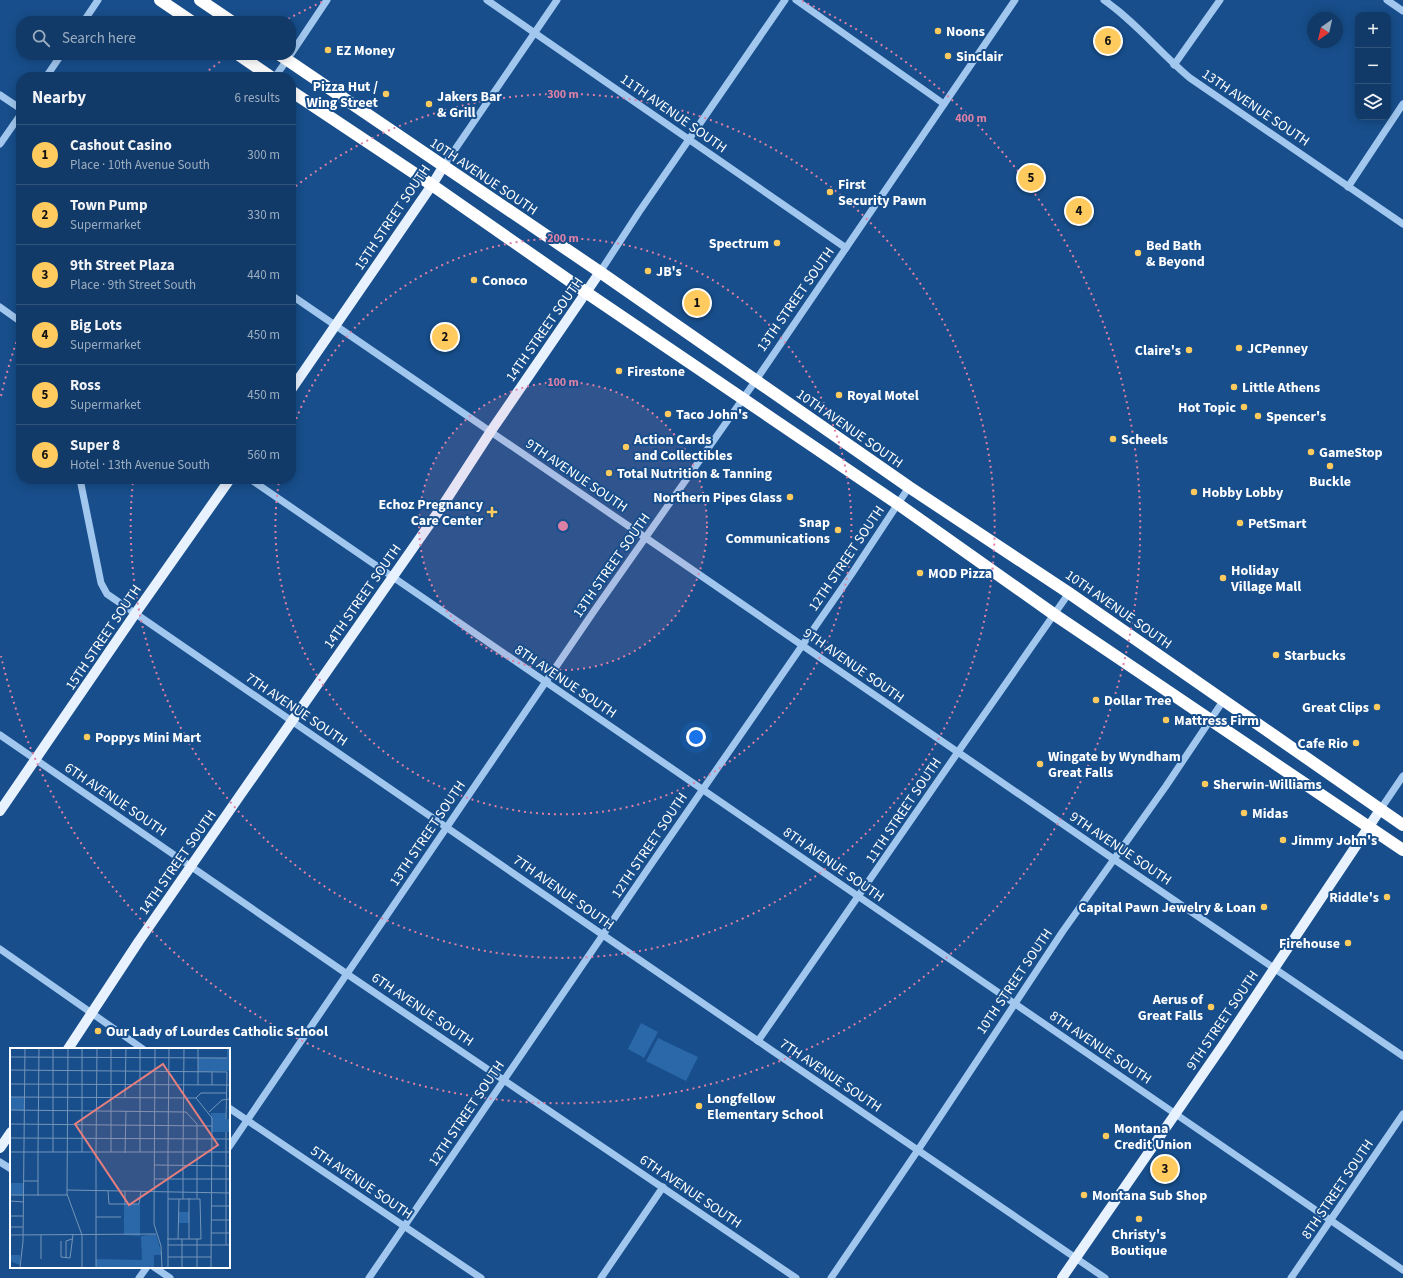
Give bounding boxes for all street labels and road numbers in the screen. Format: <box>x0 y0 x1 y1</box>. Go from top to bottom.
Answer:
street label: 13TH AVENUE SOUTH <box>1198 64 1313 151</box>
street label: 11TH AVENUE SOUTH <box>616 69 731 158</box>
street label: 10TH AVENUE SOUTH <box>426 133 541 220</box>
street label: 15TH STREET SOUTH <box>350 161 436 274</box>
street label: 13TH STREET SOUTH <box>752 243 839 356</box>
street label: 14TH STREET SOUTH <box>501 273 588 386</box>
street label: 10TH AVENUE SOUTH <box>792 384 907 473</box>
street label: 9TH AVENUE SOUTH <box>521 434 631 517</box>
street label: 12TH STREET SOUTH <box>804 502 890 615</box>
street label: 13TH STREET SOUTH <box>568 509 655 622</box>
street label: 14TH STREET SOUTH <box>319 540 406 653</box>
street label: 10TH AVENUE SOUTH <box>1061 565 1176 654</box>
street label: 15TH STREET SOUTH <box>61 581 147 694</box>
street label: 9TH AVENUE SOUTH <box>799 623 908 708</box>
street label: 8TH AVENUE SOUTH <box>510 640 620 723</box>
street label: 7TH AVENUE SOUTH <box>241 668 351 751</box>
street label: 11TH STREET SOUTH <box>861 754 947 867</box>
street label: 6TH AVENUE SOUTH <box>60 758 170 841</box>
street label: 13TH STREET SOUTH <box>385 777 471 890</box>
street label: 12TH STREET SOUTH <box>607 789 693 902</box>
street label: 14TH STREET SOUTH <box>134 806 221 919</box>
street label: 9TH AVENUE SOUTH <box>1065 807 1175 890</box>
street label: 8TH AVENUE SOUTH <box>779 822 888 907</box>
street label: 7TH AVENUE SOUTH <box>509 850 618 935</box>
street label: 10TH STREET SOUTH <box>972 925 1058 1038</box>
street label: 9TH STREET SOUTH <box>1182 967 1264 1074</box>
street label: 6TH AVENUE SOUTH <box>367 968 477 1051</box>
street label: 8TH AVENUE SOUTH <box>1045 1006 1155 1089</box>
street label: 7TH AVENUE SOUTH <box>775 1034 885 1117</box>
street label: 12TH STREET SOUTH <box>424 1057 510 1170</box>
street label: 8TH STREET SOUTH <box>1297 1136 1379 1243</box>
street label: 5TH AVENUE SOUTH <box>306 1141 416 1224</box>
street label: 6TH AVENUE SOUTH <box>635 1150 745 1233</box>

